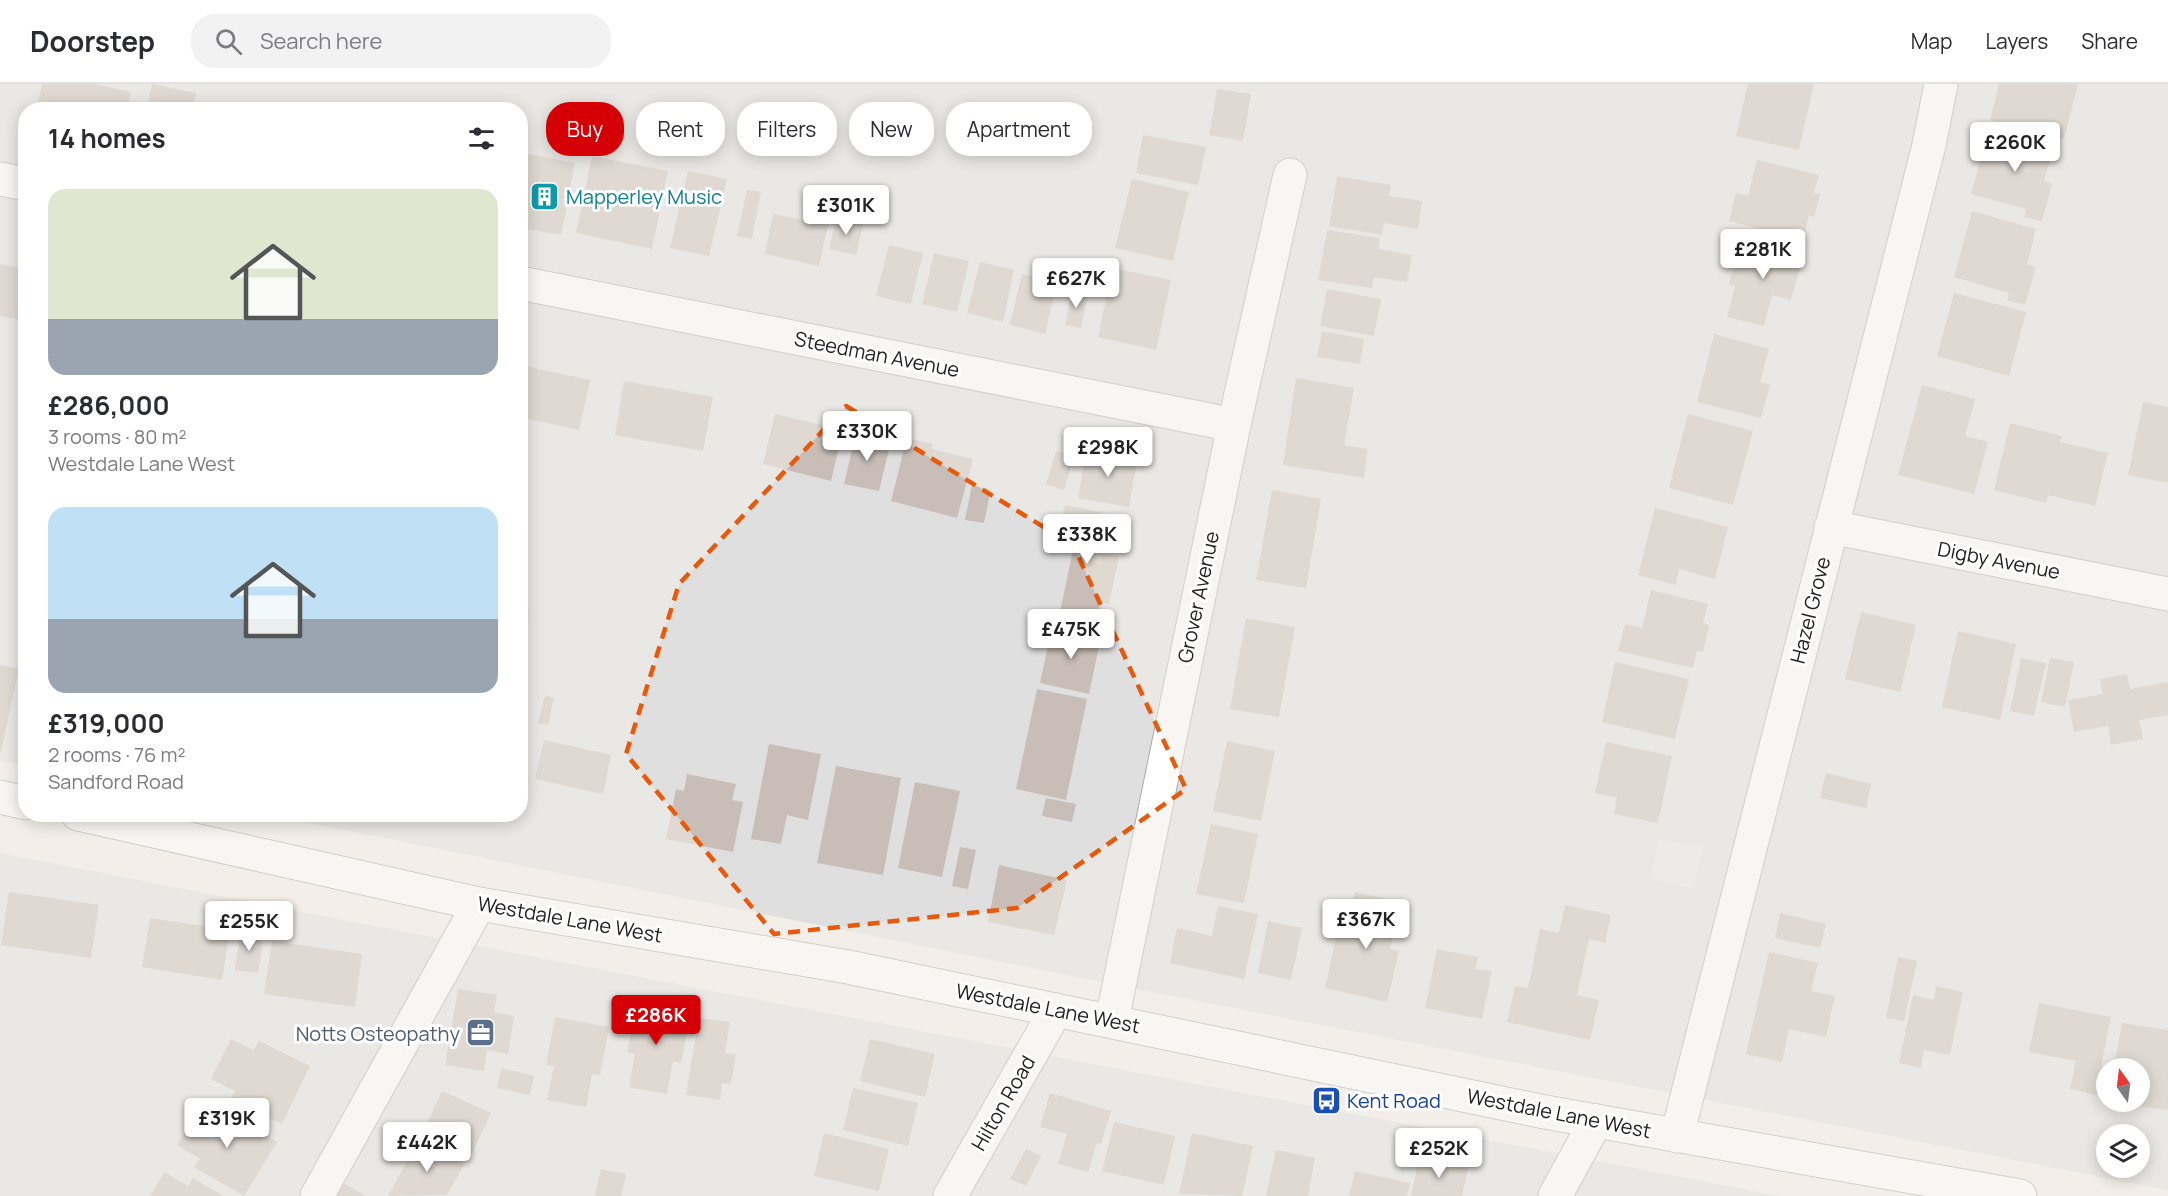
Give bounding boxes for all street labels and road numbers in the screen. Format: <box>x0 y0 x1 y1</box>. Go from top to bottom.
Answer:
street label: Steedman Avenue <box>792 325 962 383</box>
street label: Grover Avenue <box>1171 529 1225 665</box>
street label: Digby Avenue <box>1935 535 2063 585</box>
street label: Hazel Grove <box>1784 554 1836 666</box>
street label: Westdale Lane West <box>475 889 665 949</box>
street label: Westdale Lane West <box>954 977 1142 1039</box>
street label: Hilton Road <box>965 1050 1041 1156</box>
street label: Westdale Lane West <box>1465 1082 1653 1144</box>

